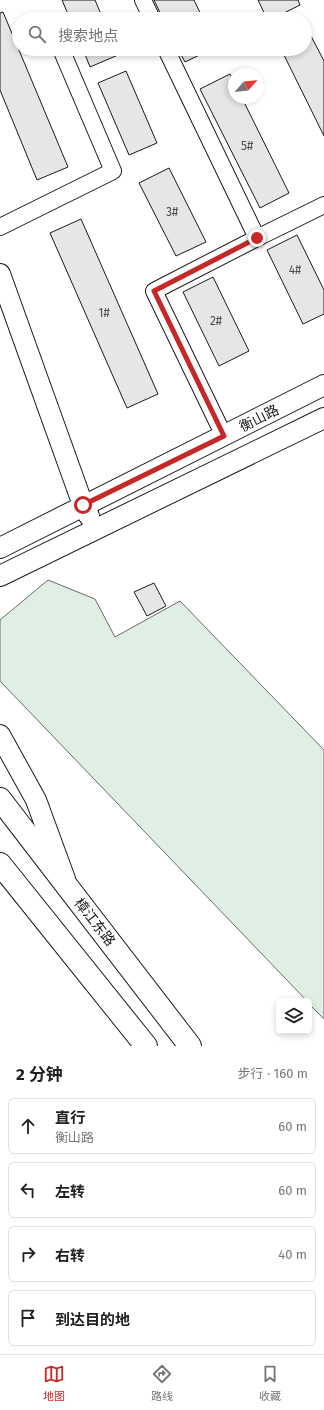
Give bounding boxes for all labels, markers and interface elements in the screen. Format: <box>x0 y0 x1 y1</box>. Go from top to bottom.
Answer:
search box <box>12 12 312 56</box>
icon: search <box>26 23 48 45</box>
text: 搜索地点 <box>58 27 118 45</box>
north arrow <box>228 68 264 104</box>
house number: 5# <box>241 139 254 153</box>
house number: 3# <box>166 205 179 219</box>
route end <box>248 229 266 247</box>
house number: 4# <box>289 263 302 277</box>
house number: 1# <box>98 306 110 320</box>
house number: 2# <box>210 314 223 328</box>
street label: 衡山路 <box>237 401 282 436</box>
route start <box>74 496 92 514</box>
street label: 樟江东路 <box>71 895 119 950</box>
map controls <box>276 998 312 1034</box>
button: layers <box>276 998 312 1034</box>
text: 2 分钟 <box>16 1064 63 1085</box>
text: 步行 · 160 m <box>238 1066 308 1081</box>
text: 直行 <box>55 1109 85 1127</box>
icon: ahead <box>17 1115 39 1137</box>
text: 60 m <box>278 1119 307 1134</box>
text: 衡山路 <box>55 1130 94 1145</box>
icon: left <box>17 1179 39 1201</box>
text: 左转 <box>55 1183 85 1201</box>
text: 60 m <box>278 1183 307 1198</box>
icon: right <box>17 1243 39 1265</box>
text: 右转 <box>55 1247 85 1265</box>
text: 40 m <box>278 1247 307 1262</box>
icon: arrive <box>17 1307 39 1329</box>
text: 到达目的地 <box>55 1311 130 1329</box>
tab: 地图 <box>43 1363 65 1403</box>
tab: 路线 <box>151 1363 173 1403</box>
tab: 收藏 <box>259 1363 281 1403</box>

